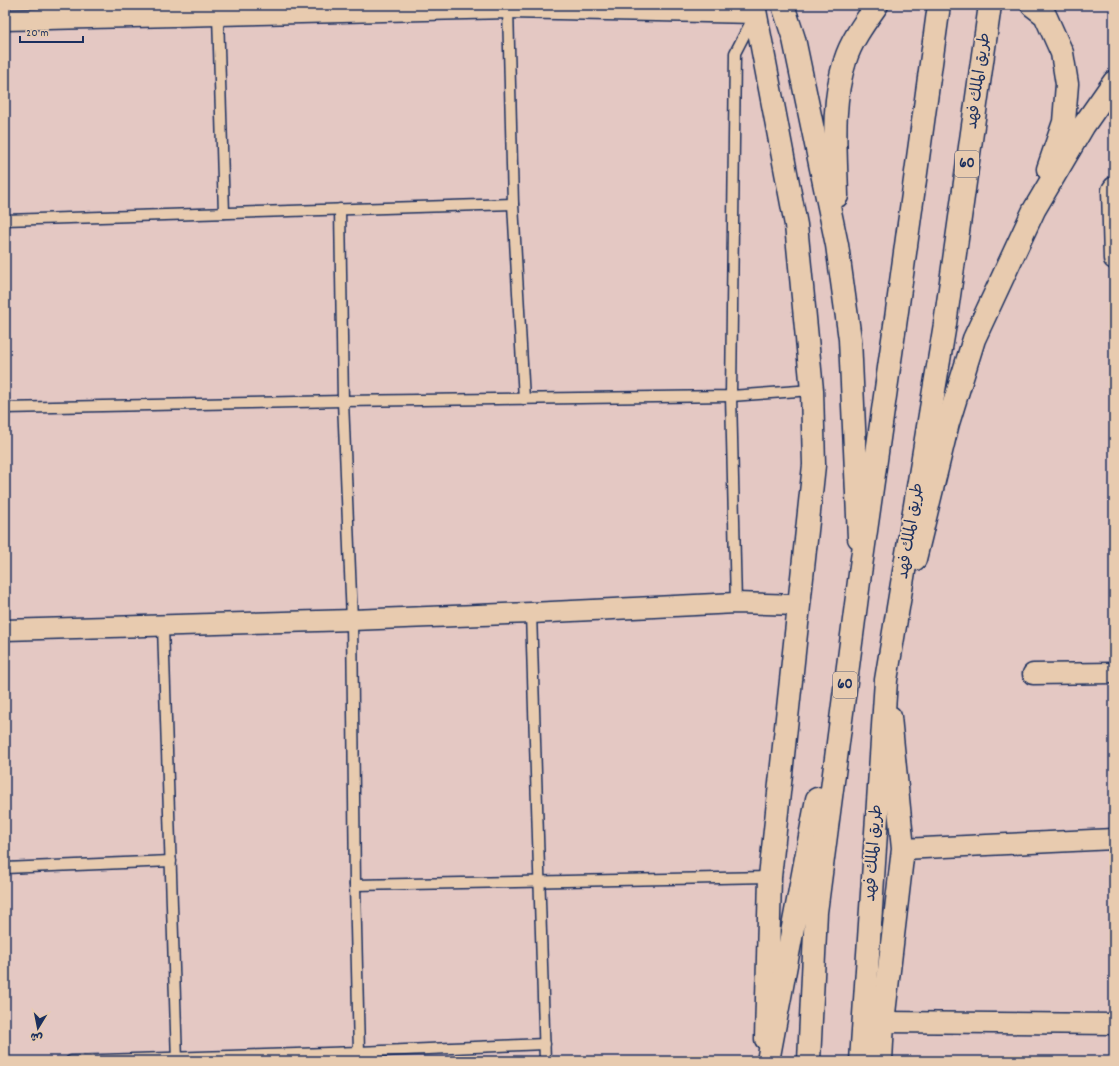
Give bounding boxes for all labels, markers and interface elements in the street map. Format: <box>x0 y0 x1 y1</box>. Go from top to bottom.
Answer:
scale bar <box>20 18 83 44</box>
text: 20 m <box>26 25 49 42</box>
street label: طريق الملك فهد <box>961 31 997 131</box>
road number: 60 <box>955 151 979 177</box>
street label: طريق الملك فهد <box>892 481 930 581</box>
road number: 60 <box>833 672 857 698</box>
street label: طريق الملك فهد <box>859 804 889 902</box>
north arrow <box>18 1008 58 1048</box>
text: ش <box>29 1027 44 1045</box>

